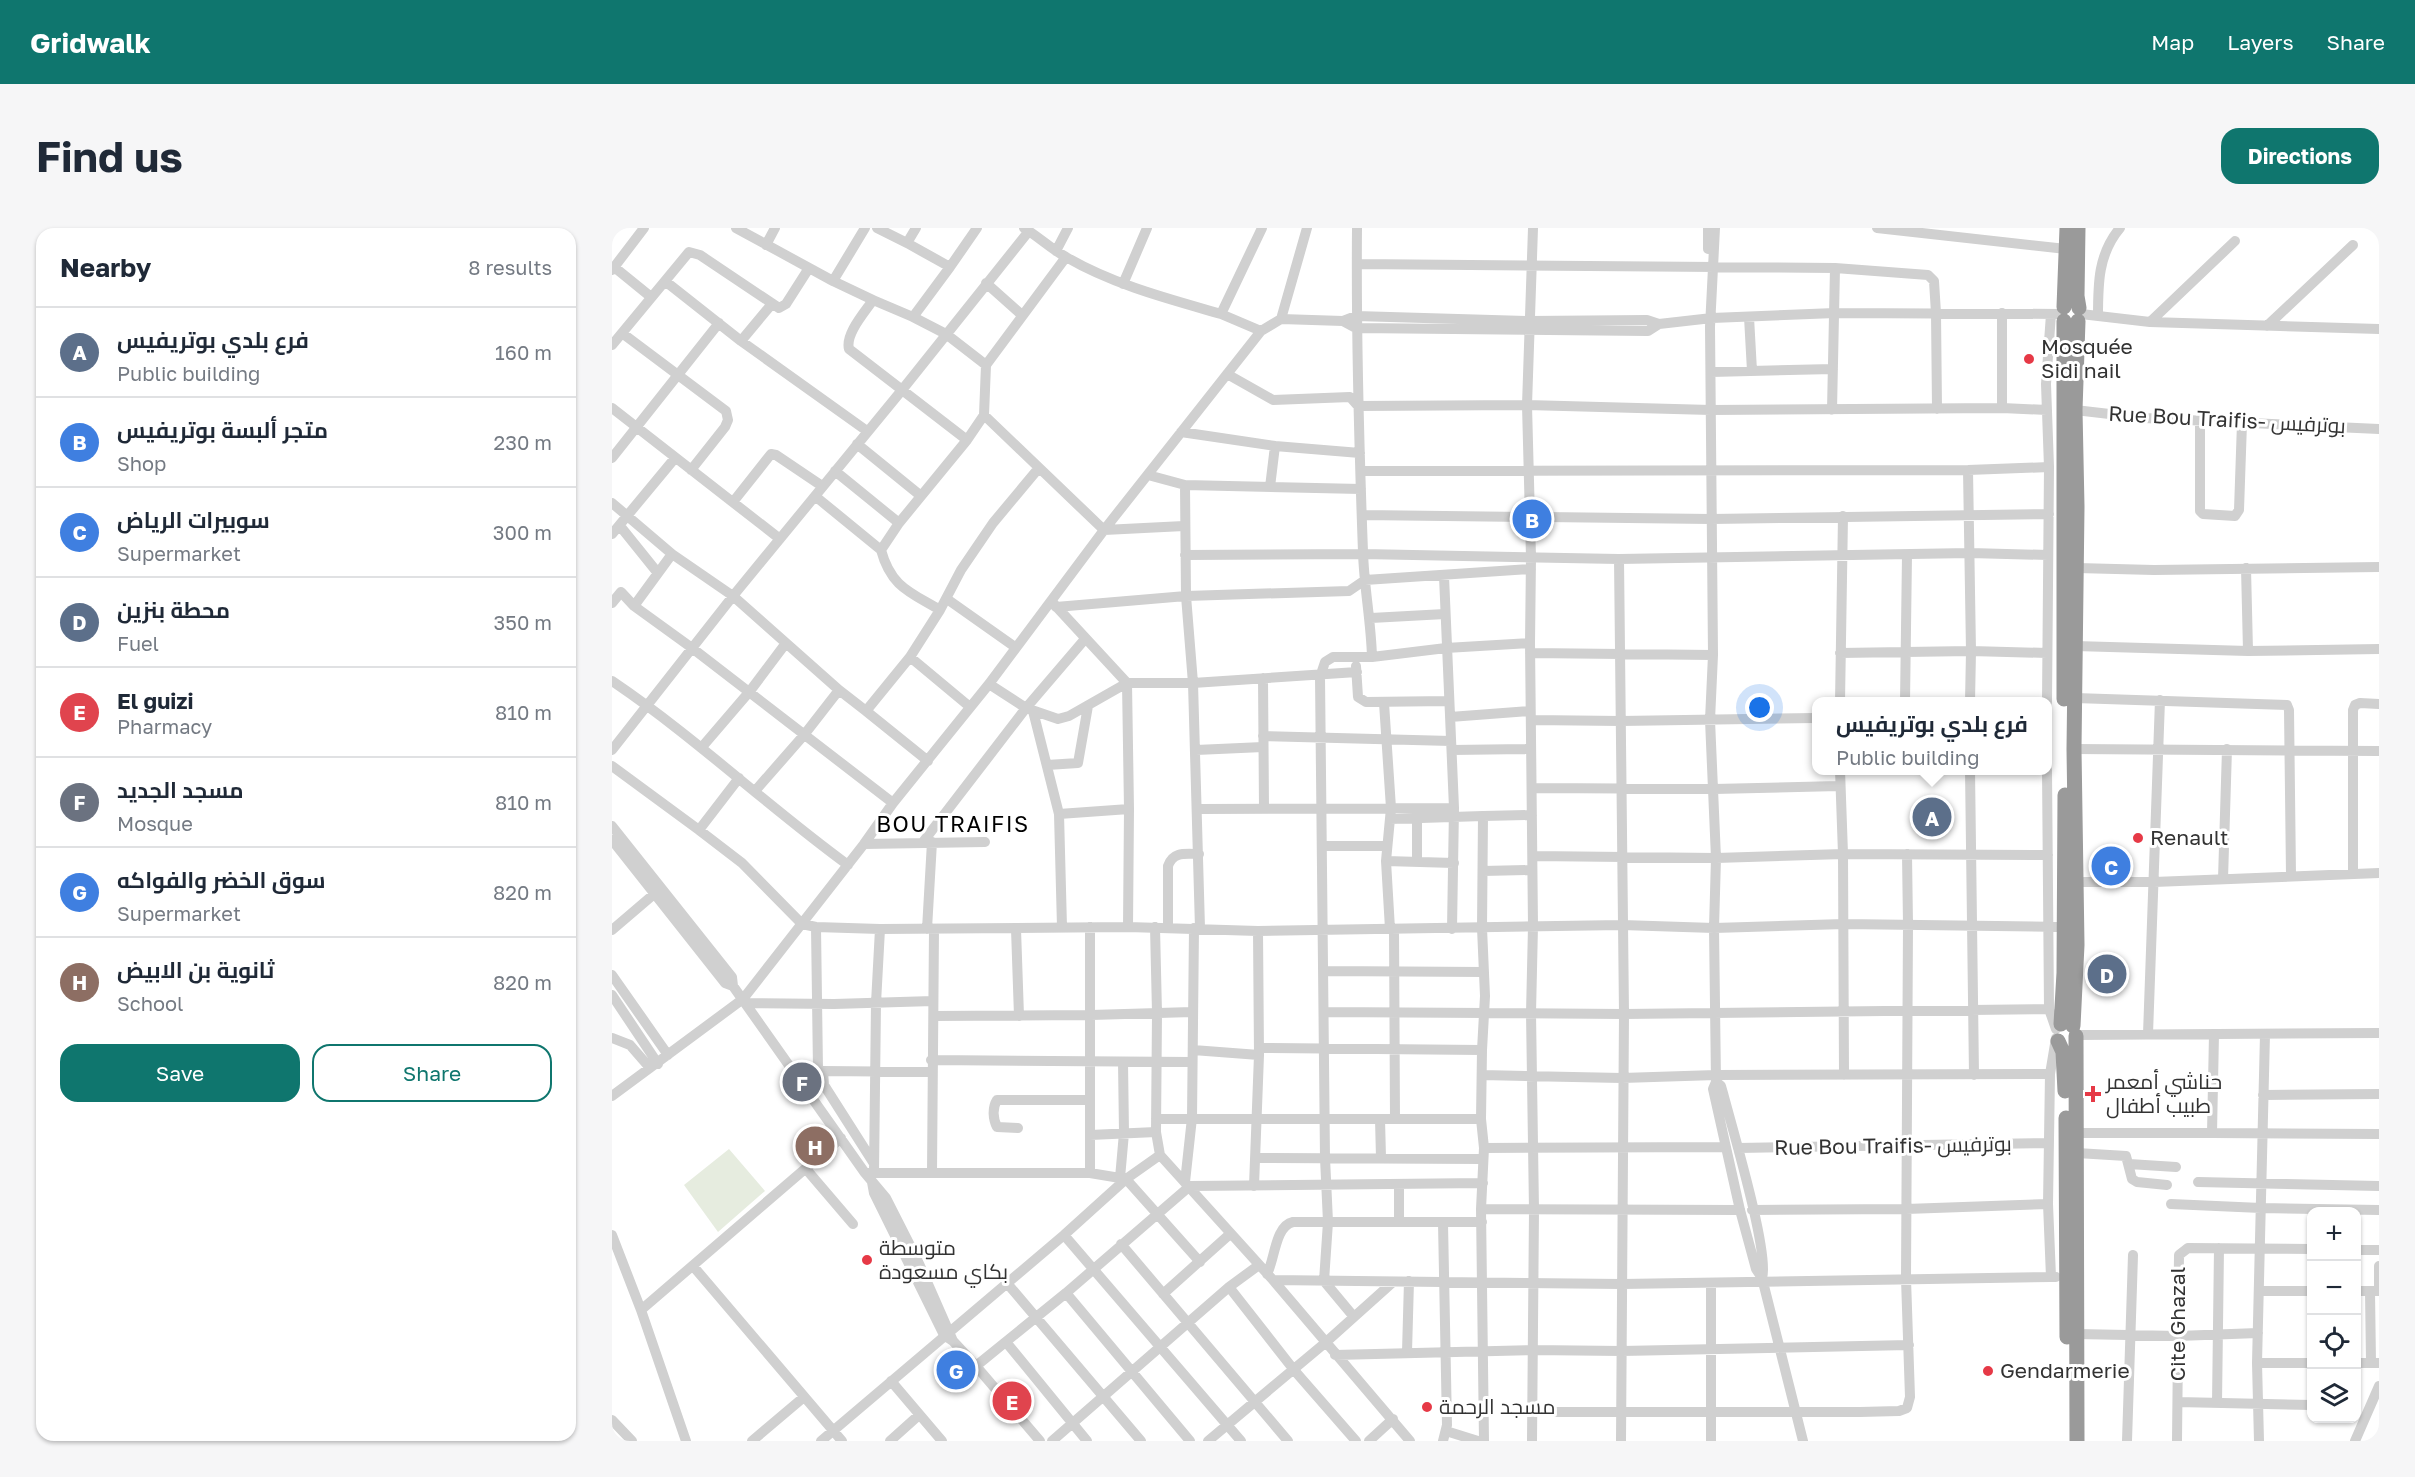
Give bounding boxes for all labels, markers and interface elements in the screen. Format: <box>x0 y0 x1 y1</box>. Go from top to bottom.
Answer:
text: Gridwalk <box>30 26 151 59</box>
text: Map <box>2151 29 2194 55</box>
text: Layers <box>2227 29 2294 55</box>
text: Share <box>2327 29 2385 55</box>
button: Directions <box>2221 128 2379 184</box>
text: Find us <box>36 131 183 181</box>
text: Nearby <box>60 252 151 283</box>
text: 8 results <box>468 255 552 279</box>
text: فرع بلدي بوتريفيس <box>117 326 309 353</box>
place label: Mosquée Sidi nail <box>2041 333 2133 383</box>
text: A <box>72 340 87 364</box>
text: 160 m <box>495 340 552 364</box>
marker: Mosquée Sidi nail <box>2022 352 2036 366</box>
text: Public building <box>117 361 260 385</box>
street label: Rue Bou Traifis- بوترفيس <box>2108 400 2346 439</box>
text: متجر ألبسة بوتريفيس <box>117 416 328 443</box>
text: B <box>72 430 87 454</box>
text: 230 m <box>494 430 552 454</box>
text: Shop <box>117 451 166 475</box>
pin: B <box>1512 496 1552 542</box>
text: سوبيرات الرياض <box>117 506 270 533</box>
text: C <box>72 520 87 544</box>
text: 300 m <box>493 520 552 544</box>
text: Supermarket <box>117 541 241 565</box>
text: محطة بنزين <box>117 596 230 623</box>
text: D <box>72 610 87 634</box>
text: 350 m <box>494 610 552 634</box>
text: Fuel <box>117 631 159 655</box>
text: El guizi <box>117 687 194 714</box>
your location <box>1745 693 1774 722</box>
popup <box>1812 697 2052 775</box>
text: E <box>73 700 86 724</box>
text: 810 m <box>495 700 552 724</box>
text: فرع بلدي بوتريفيس <box>1836 710 2028 737</box>
text: Pharmacy <box>117 714 212 738</box>
text: Public building <box>1836 745 1979 769</box>
text: مسجد الجديد <box>117 776 244 803</box>
text: F <box>74 790 85 814</box>
text: 810 m <box>495 790 552 814</box>
pin: A <box>1912 794 1952 840</box>
district label: BOU TRAIFIS <box>876 810 1030 837</box>
text: Mosque <box>117 811 193 835</box>
place label: Renault <box>2150 824 2228 850</box>
marker: Renault <box>2131 831 2145 845</box>
pin: C <box>2092 844 2130 888</box>
text: سوق الخضر والفواكه <box>117 866 326 893</box>
text: G <box>72 880 87 904</box>
text: 820 m <box>493 880 552 904</box>
text: Supermarket <box>117 901 241 925</box>
pin: D <box>2088 952 2126 996</box>
text: ثانوية بن الابيض <box>117 956 274 983</box>
text: H <box>72 970 87 994</box>
text: 820 m <box>493 970 552 994</box>
text: School <box>117 991 183 1015</box>
button: Save <box>60 1044 300 1102</box>
button: Share <box>312 1044 552 1102</box>
pin: F <box>782 1060 822 1104</box>
place label: حناشي أمعمر طبيب أطفال <box>2105 1068 2222 1119</box>
marker: حناشي أمعمر طبيب أطفال <box>2084 1085 2102 1103</box>
pin: H <box>796 1124 834 1168</box>
street label: Rue Bou Traifis- بوترفيس <box>1774 1130 2012 1161</box>
map controls <box>2307 1207 2361 1423</box>
button: + <box>2307 1207 2361 1261</box>
place label: متوسطة بكاي مسعودة <box>879 1234 1008 1288</box>
marker: متوسطة بكاي مسعودة <box>860 1253 874 1267</box>
button: − <box>2307 1261 2361 1315</box>
street label: Cite Ghazal <box>2164 1267 2190 1381</box>
button: locate <box>2307 1315 2361 1369</box>
pin: G <box>936 1348 976 1392</box>
place label: Gendarmerie <box>2000 1357 2130 1383</box>
marker: Gendarmerie <box>1981 1364 1995 1378</box>
button: layers <box>2307 1369 2361 1423</box>
pin: E <box>992 1378 1032 1424</box>
place label: مسجد الرحمة <box>1439 1393 1555 1419</box>
marker: مسجد الرحمة <box>1420 1400 1434 1414</box>

